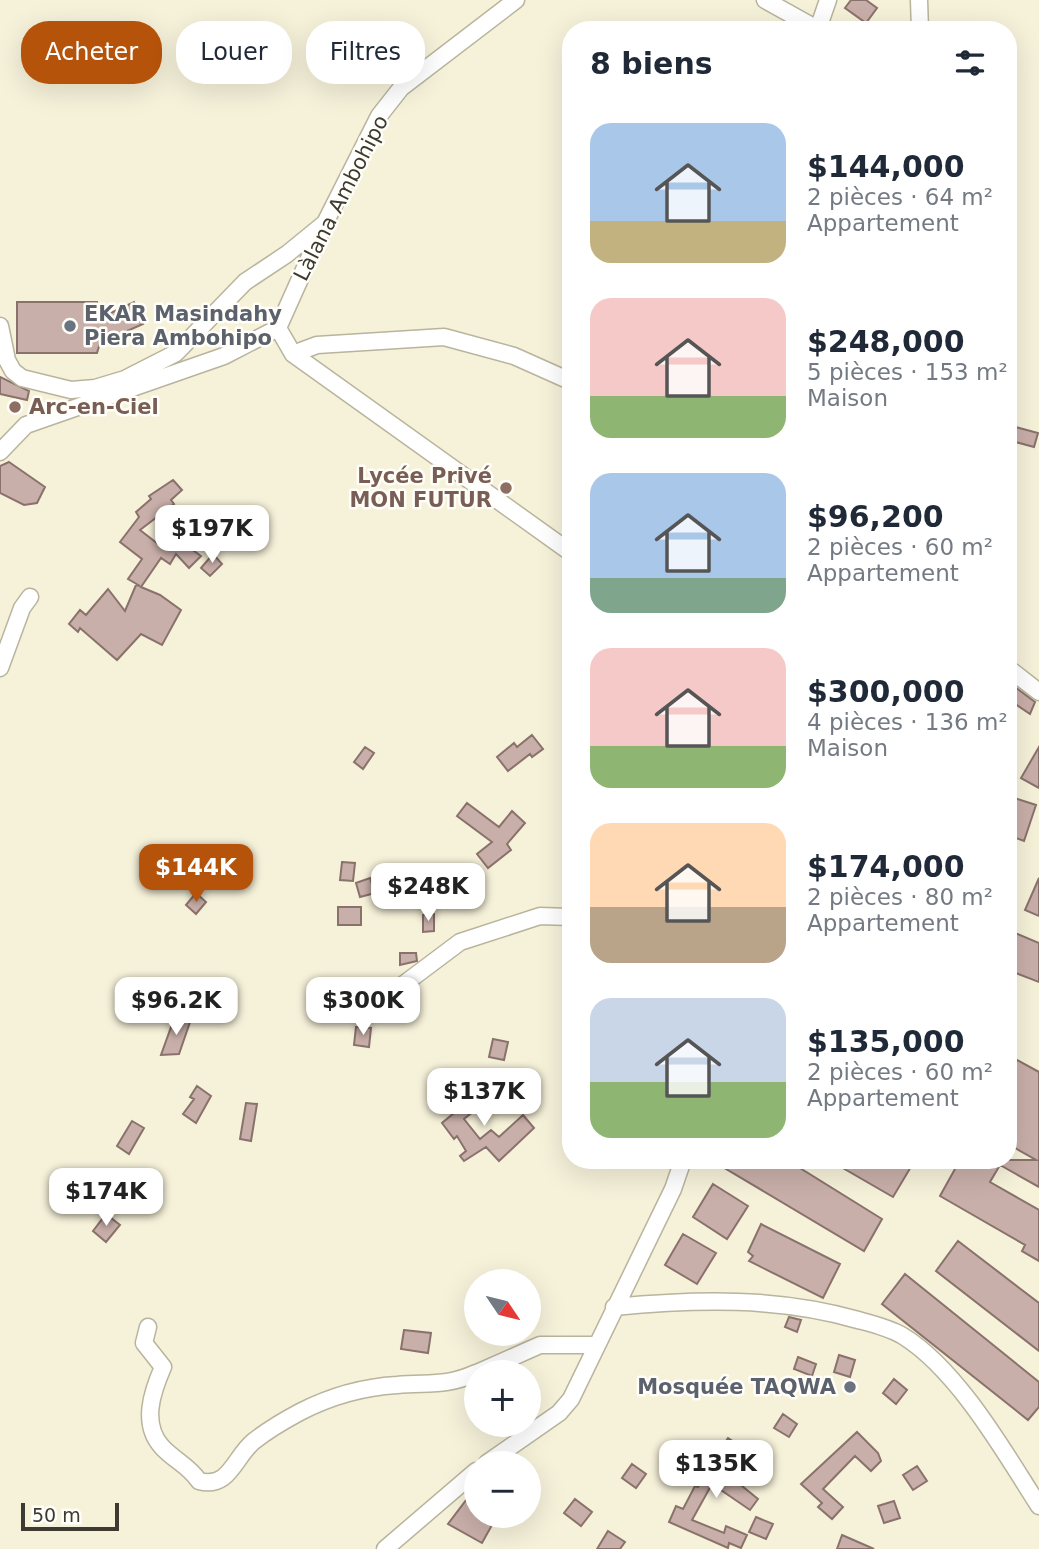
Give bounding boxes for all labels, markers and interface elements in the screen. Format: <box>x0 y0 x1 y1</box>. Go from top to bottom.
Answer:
chip: Acheter <box>21 21 162 84</box>
chip: Louer <box>176 21 292 84</box>
chip: Filtres <box>306 21 425 84</box>
icon: filters <box>951 44 989 82</box>
text: 8 biens <box>590 46 713 81</box>
street label: Làlana Ambohipo <box>289 111 393 285</box>
text: $144,000 <box>807 149 965 184</box>
icon: home <box>646 151 730 235</box>
text: 2 pièces · 64 m² <box>807 184 993 210</box>
text: Appartement <box>807 210 959 236</box>
place label: EKAR Masindahy Piera Ambohipo <box>84 302 282 350</box>
marker: EKAR Masindahy Piera Ambohipo <box>62 318 78 334</box>
text: $248,000 <box>807 324 965 359</box>
icon: home <box>646 326 730 410</box>
text: 5 pièces · 153 m² <box>807 359 1008 385</box>
text: Maison <box>807 385 888 411</box>
place label: Arc-en-Ciel <box>29 395 159 419</box>
marker: Arc-en-Ciel <box>7 399 23 415</box>
place label: Lycée Privé MON FUTUR <box>349 464 492 512</box>
marker: Lycée Privé MON FUTUR <box>498 480 514 496</box>
text: $96,200 <box>807 499 944 534</box>
icon: home <box>646 501 730 585</box>
pin: $197K <box>163 505 261 565</box>
text: $197K <box>171 515 253 541</box>
text: 2 pièces · 60 m² <box>807 534 993 560</box>
text: Appartement <box>807 560 959 586</box>
text: $300,000 <box>807 674 965 709</box>
icon: home <box>646 676 730 760</box>
text: 4 pièces · 136 m² <box>807 709 1008 735</box>
text: Maison <box>807 735 888 761</box>
pin: $144K <box>147 844 245 904</box>
text: $174,000 <box>807 849 965 884</box>
icon: home <box>646 851 730 935</box>
text: $144K <box>155 854 237 880</box>
pin: $248K <box>379 864 477 923</box>
text: $248K <box>387 873 469 899</box>
text: 2 pièces · 80 m² <box>807 884 993 910</box>
text: Appartement <box>807 910 959 936</box>
pin: $96.2K <box>119 978 233 1037</box>
pin: $300K <box>314 978 412 1037</box>
text: $96.2K <box>131 987 221 1013</box>
text: $300K <box>322 987 404 1013</box>
text: $135,000 <box>807 1024 965 1059</box>
icon: home <box>646 1026 730 1110</box>
text: 2 pièces · 60 m² <box>807 1059 993 1085</box>
pin: $137K <box>435 1068 533 1128</box>
text: $137K <box>443 1078 525 1104</box>
text: Appartement <box>807 1085 959 1111</box>
pin: $174K <box>57 1168 155 1228</box>
text: $174K <box>65 1178 147 1204</box>
north arrow <box>464 1269 541 1346</box>
map controls <box>464 1269 541 1528</box>
button: + <box>464 1360 541 1437</box>
place label: Mosquée TAQWA <box>637 1375 837 1399</box>
marker: Mosquée TAQWA <box>842 1379 858 1395</box>
pin: $135K <box>667 1440 765 1500</box>
text: $135K <box>675 1450 757 1476</box>
button: − <box>464 1451 541 1528</box>
scale bar <box>21 1500 119 1532</box>
text: 50 m <box>32 1504 81 1526</box>

